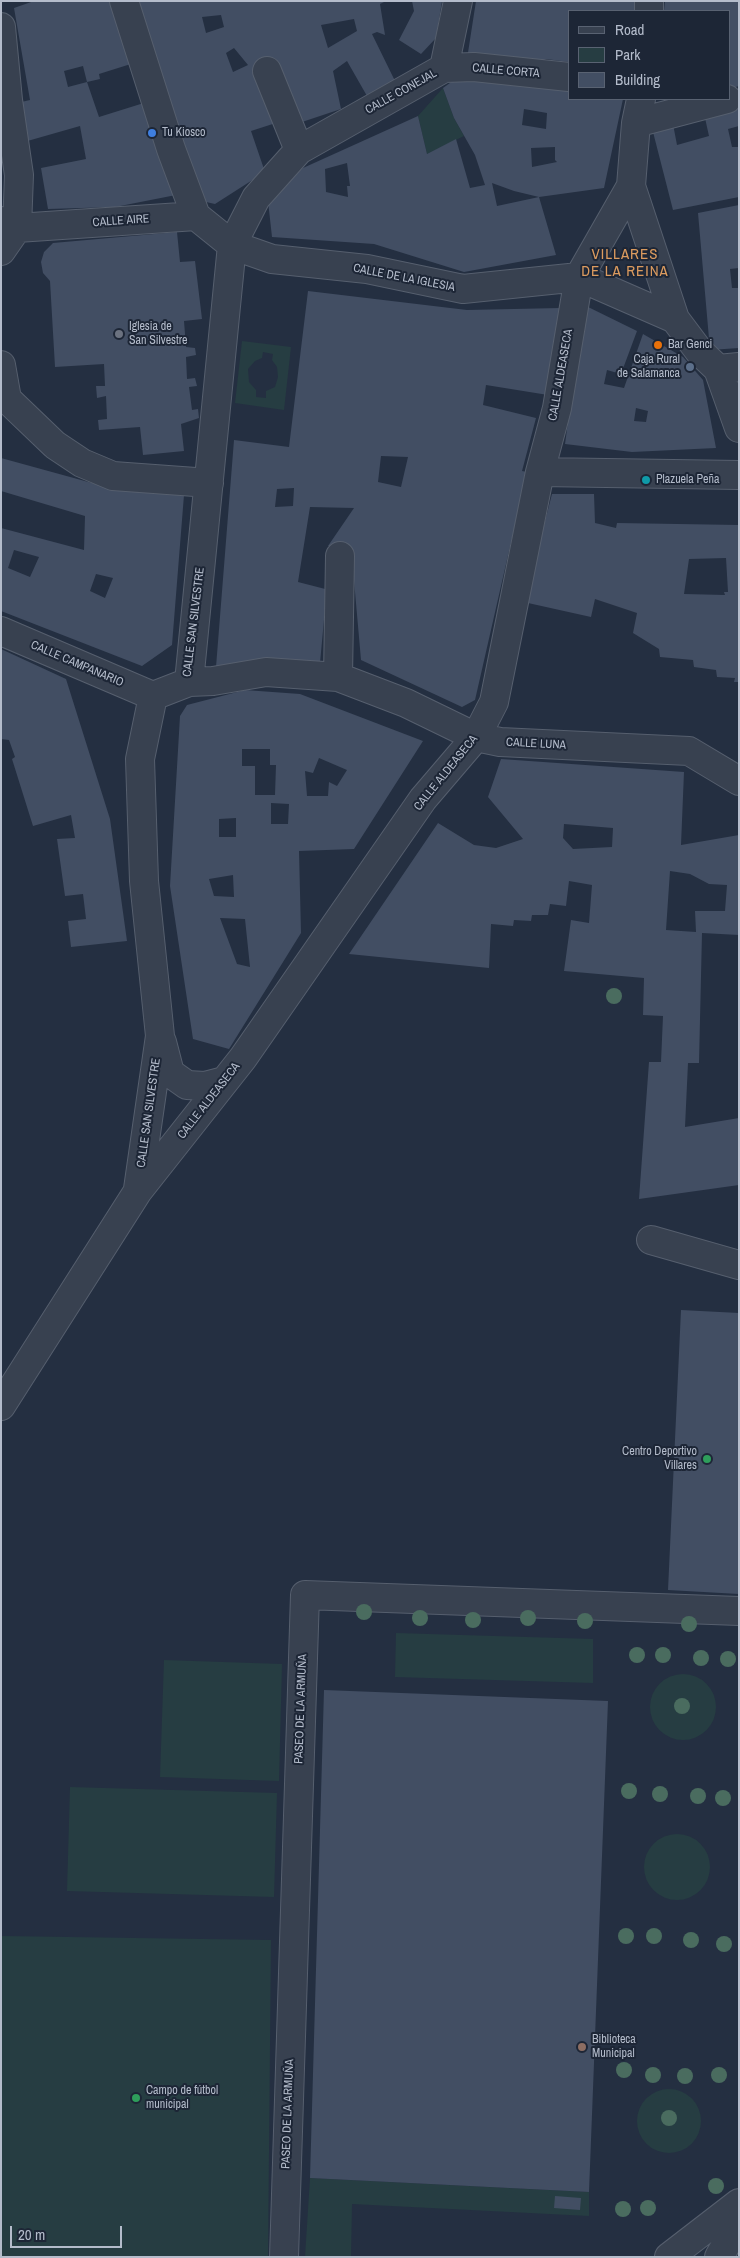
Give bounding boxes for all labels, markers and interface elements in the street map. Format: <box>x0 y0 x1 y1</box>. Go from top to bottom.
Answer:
legend <box>568 10 730 100</box>
text: Road <box>615 19 644 40</box>
text: Park <box>615 44 640 65</box>
street label: CALLE CORTA <box>472 61 540 81</box>
street label: CALLE CONEJAL <box>363 66 439 118</box>
text: Building <box>615 69 660 90</box>
place label: Tu Kiosco <box>162 126 205 140</box>
marker: Tu Kiosco <box>146 127 158 139</box>
street label: CALLE AIRE <box>92 212 150 230</box>
district label: VILLARES DE LA REINA <box>580 246 670 281</box>
street label: CALLE DE LA IGLESIA <box>352 261 456 295</box>
place label: Iglesia de San Silvestre <box>129 320 188 348</box>
marker: Iglesia de San Silvestre <box>113 328 125 340</box>
street label: CALLE ALDEASECA <box>546 328 576 422</box>
place label: Bar Genci <box>668 338 712 352</box>
marker: Bar Genci <box>652 339 664 351</box>
place label: Caja Rural de Salamanca <box>617 353 680 381</box>
marker: Caja Rural de Salamanca <box>684 361 696 373</box>
place label: Plazuela Peña <box>656 473 719 487</box>
marker: Plazuela Peña <box>640 474 652 486</box>
street label: CALLE SAN SILVESTRE <box>180 566 208 678</box>
street label: CALLE CAMPANARIO <box>28 638 126 690</box>
street label: CALLE ALDEASECA <box>411 732 481 814</box>
street label: CALLE LUNA <box>506 735 566 753</box>
street label: CALLE SAN SILVESTRE <box>134 1057 164 1169</box>
street label: CALLE ALDEASECA <box>175 1060 243 1142</box>
place label: Centro Deportivo Villares <box>622 1445 697 1473</box>
marker: Centro Deportivo Villares <box>701 1453 713 1465</box>
street label: PASEO DE LA ARMUÑA <box>292 1654 310 1764</box>
place label: Biblioteca Municipal <box>592 2033 636 2061</box>
marker: Biblioteca Municipal <box>576 2041 588 2053</box>
street label: PASEO DE LA ARMUÑA <box>279 2059 297 2169</box>
place label: Campo de fútbol municipal <box>146 2084 218 2112</box>
marker: Campo de fútbol municipal <box>130 2092 142 2104</box>
scale bar <box>12 2216 125 2248</box>
text: 20 m <box>18 2224 45 2245</box>

